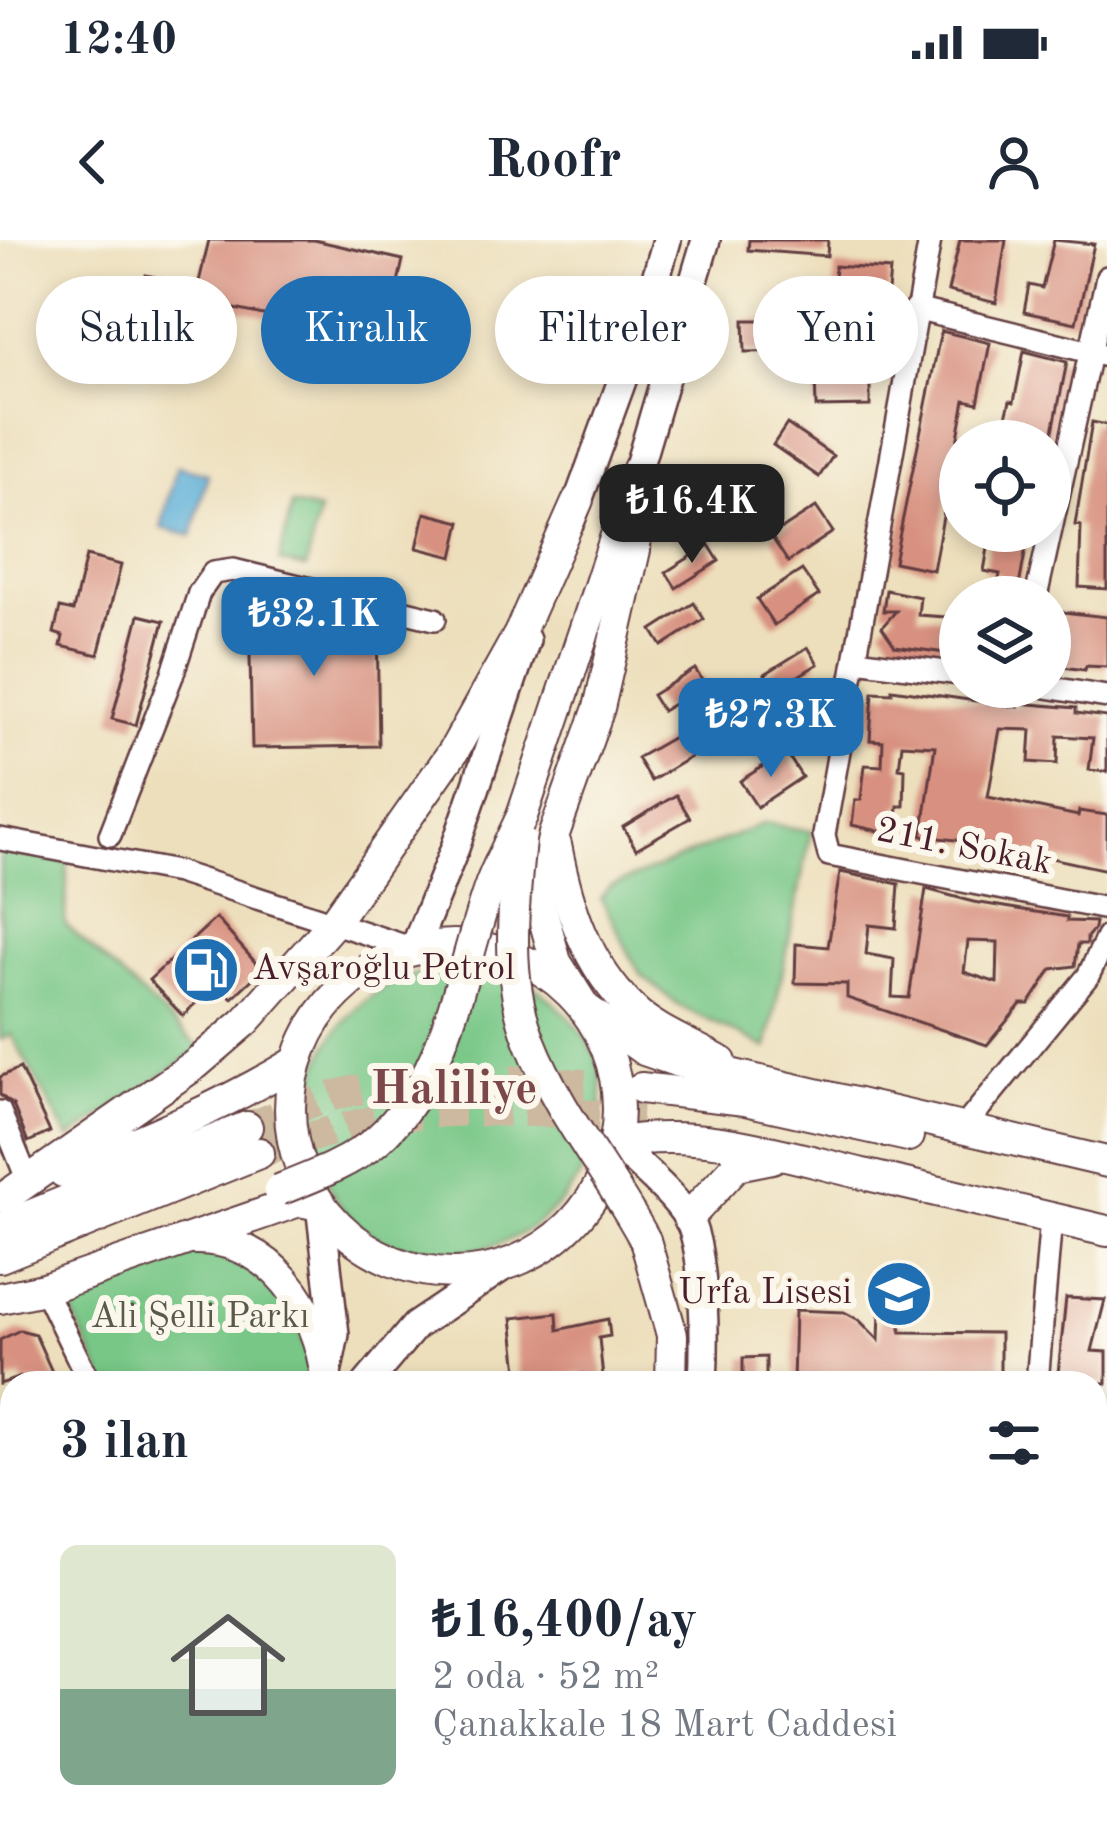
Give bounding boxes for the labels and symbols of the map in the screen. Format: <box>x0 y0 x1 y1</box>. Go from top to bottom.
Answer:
pin: ₺16.4K <box>594 464 790 566</box>
pin: ₺32.1K <box>216 577 412 679</box>
pin: ₺27.3K <box>673 678 869 780</box>
street label: 211. Sokak <box>873 813 1055 883</box>
fuel station icon: Avşaroğlu Petrol <box>171 935 241 1005</box>
place label: Avşaroğlu Petrol <box>252 952 515 988</box>
district label: Haliliye <box>370 1066 538 1114</box>
school or university icon: Urfa Lisesi <box>864 1259 934 1329</box>
place label: Urfa Lisesi <box>678 1276 852 1312</box>
park label: Ali Şelli Parkı <box>90 1300 310 1336</box>

